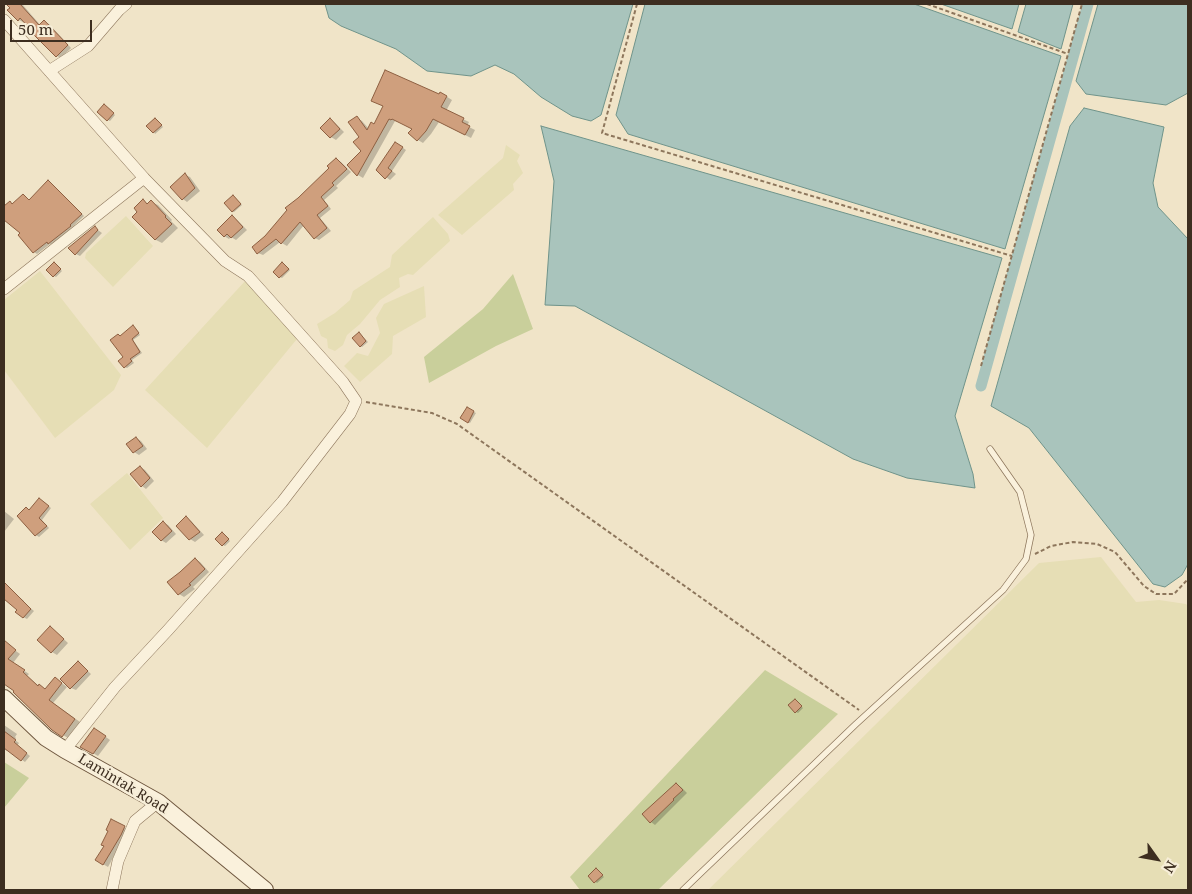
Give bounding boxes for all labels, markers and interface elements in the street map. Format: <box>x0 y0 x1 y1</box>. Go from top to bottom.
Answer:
scale bar <box>12 10 95 42</box>
text: 50 m <box>18 19 53 39</box>
street label: Lamintak Road <box>75 751 171 817</box>
north arrow <box>1132 834 1182 884</box>
text: N <box>1159 857 1181 877</box>

